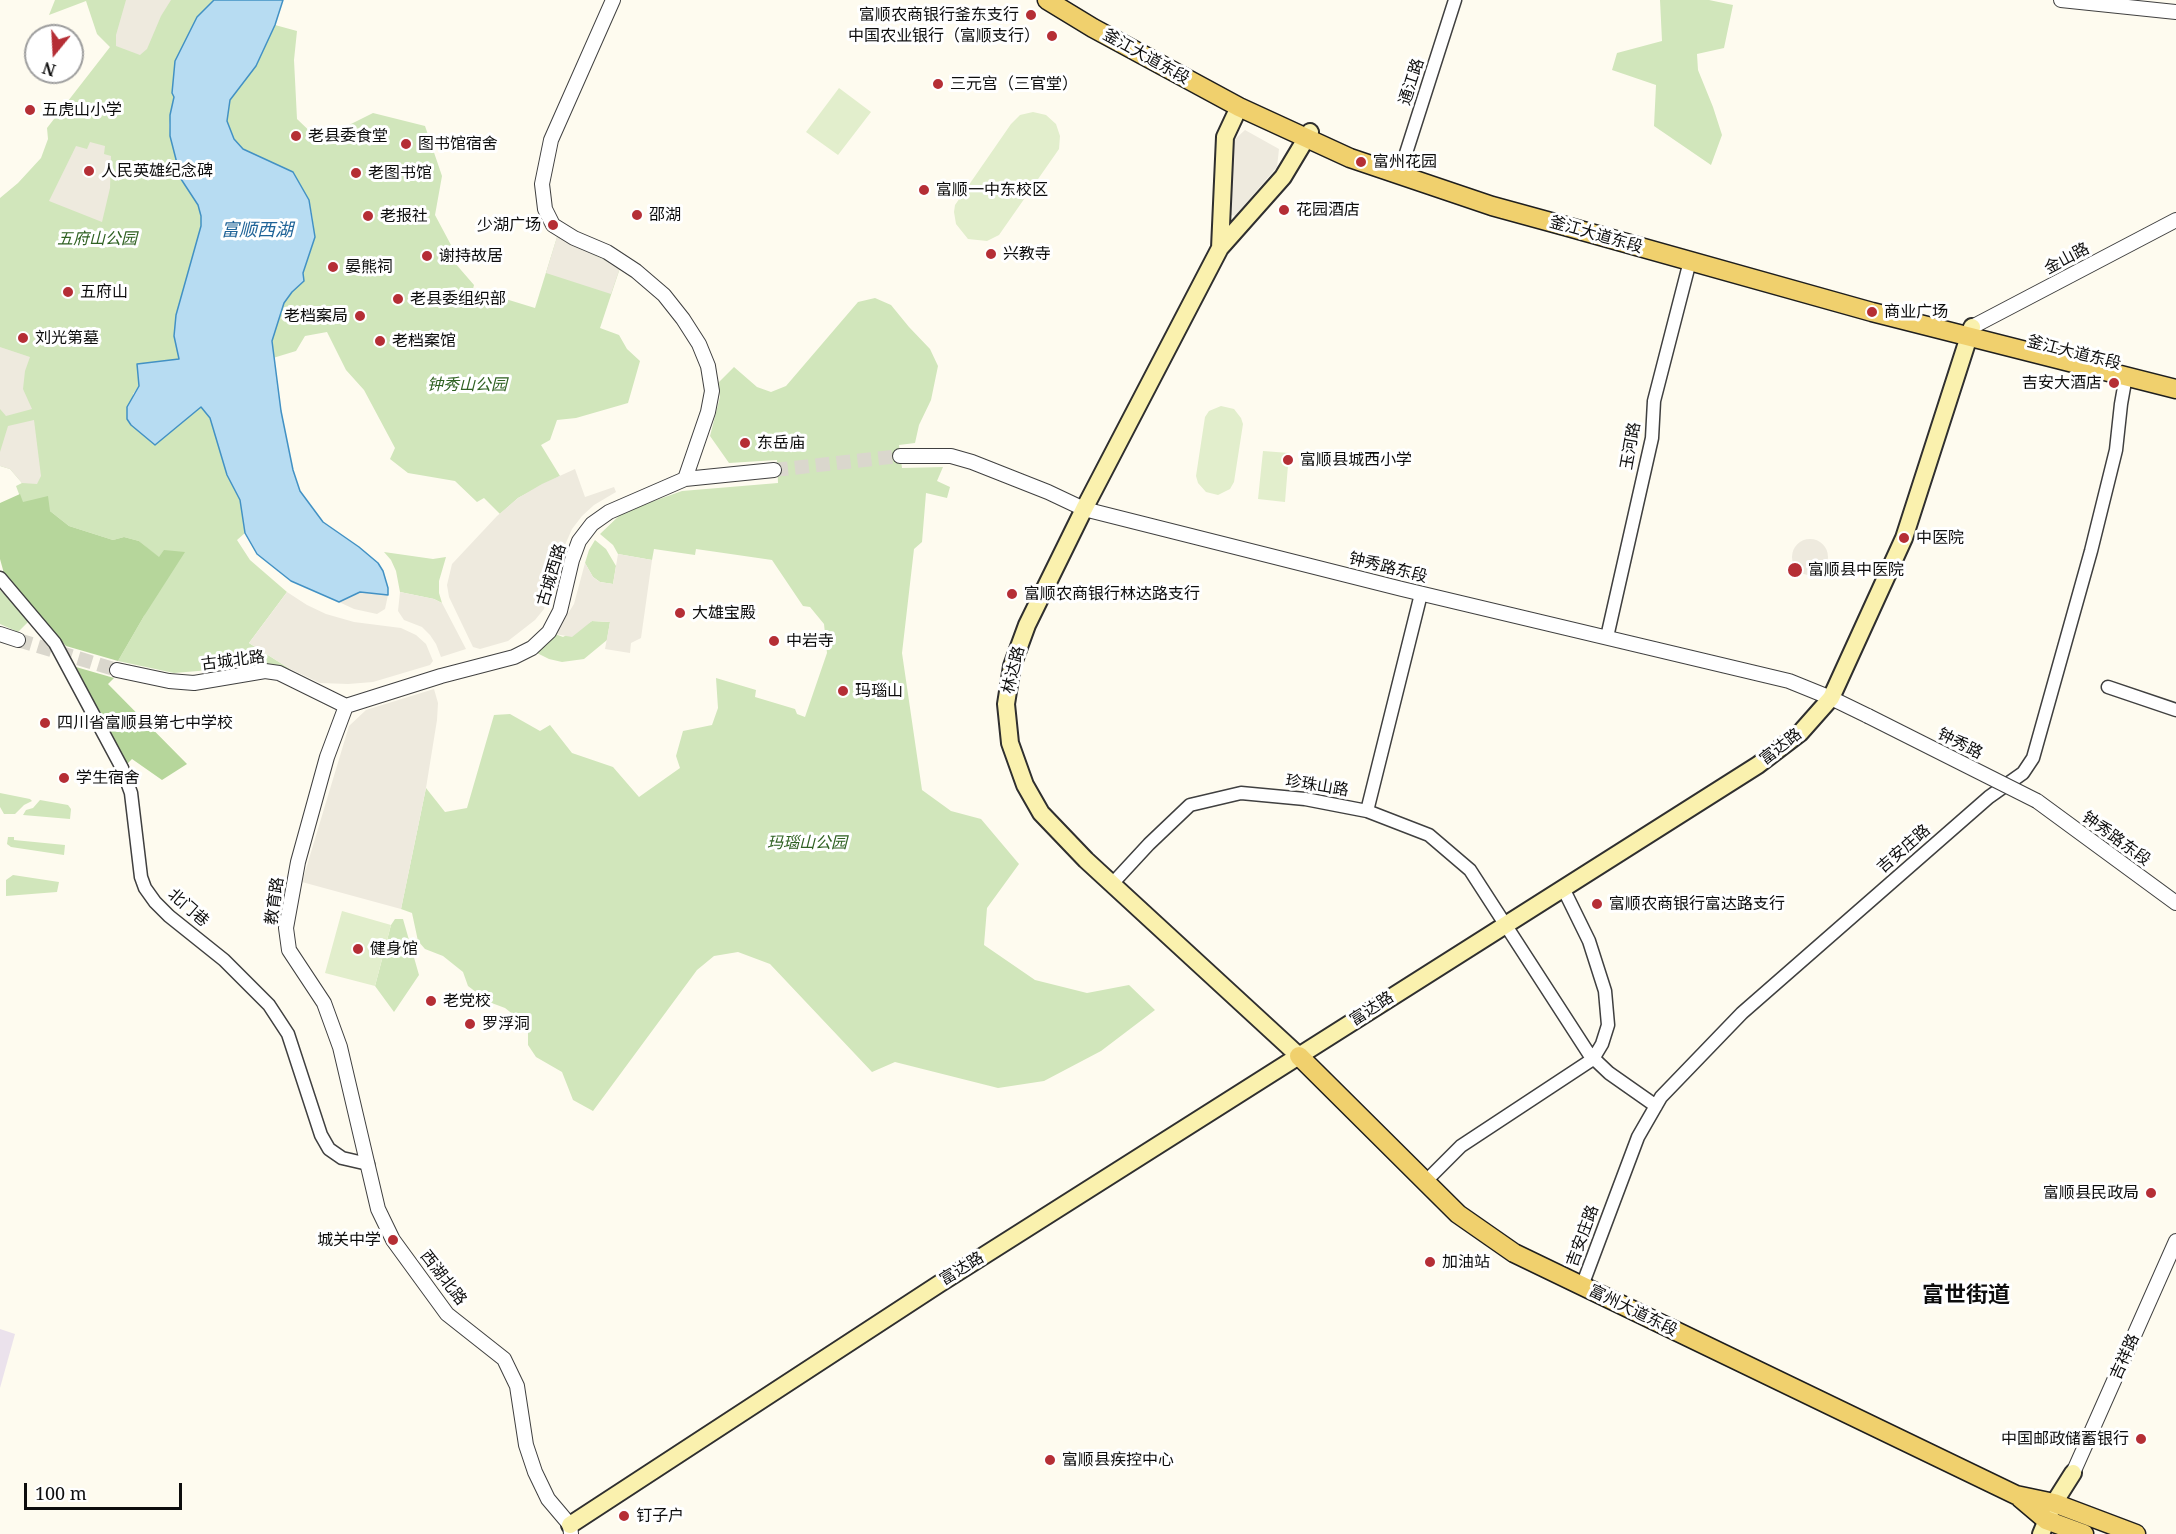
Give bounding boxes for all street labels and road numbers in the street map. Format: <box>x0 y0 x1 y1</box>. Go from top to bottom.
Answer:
street label: 釜江大道东段 <box>1099 25 1193 89</box>
street label: 通江路 <box>1395 56 1429 108</box>
street label: 釜江大道东段 <box>1547 213 1645 257</box>
street label: 金山路 <box>2041 239 2093 279</box>
street label: 釜江大道东段 <box>2025 332 2123 374</box>
street label: 玉河路 <box>1617 421 1645 471</box>
street label: 古城西路 <box>533 542 571 608</box>
street label: 钟秀路东段 <box>1347 549 1429 587</box>
street label: 林达路 <box>999 644 1029 696</box>
street label: 古城北路 <box>200 648 266 674</box>
street label: 富达路 <box>1756 725 1806 769</box>
street label: 钟秀路 <box>1934 725 1986 763</box>
street label: 珍珠山路 <box>1284 772 1350 800</box>
street label: 钟秀路东段 <box>2078 808 2154 870</box>
street label: 吉安庄路 <box>1874 821 1934 877</box>
street label: 教育路 <box>262 876 288 926</box>
street label: 北门巷 <box>164 885 212 931</box>
street label: 富达路 <box>1347 988 1397 1030</box>
street label: 吉安庄路 <box>1563 1203 1603 1269</box>
street label: 西湖北路 <box>416 1247 470 1309</box>
street label: 富达路 <box>937 1248 987 1290</box>
street label: 富州大道东段 <box>1586 1281 1680 1341</box>
street label: 吉祥路 <box>2106 1331 2144 1383</box>

